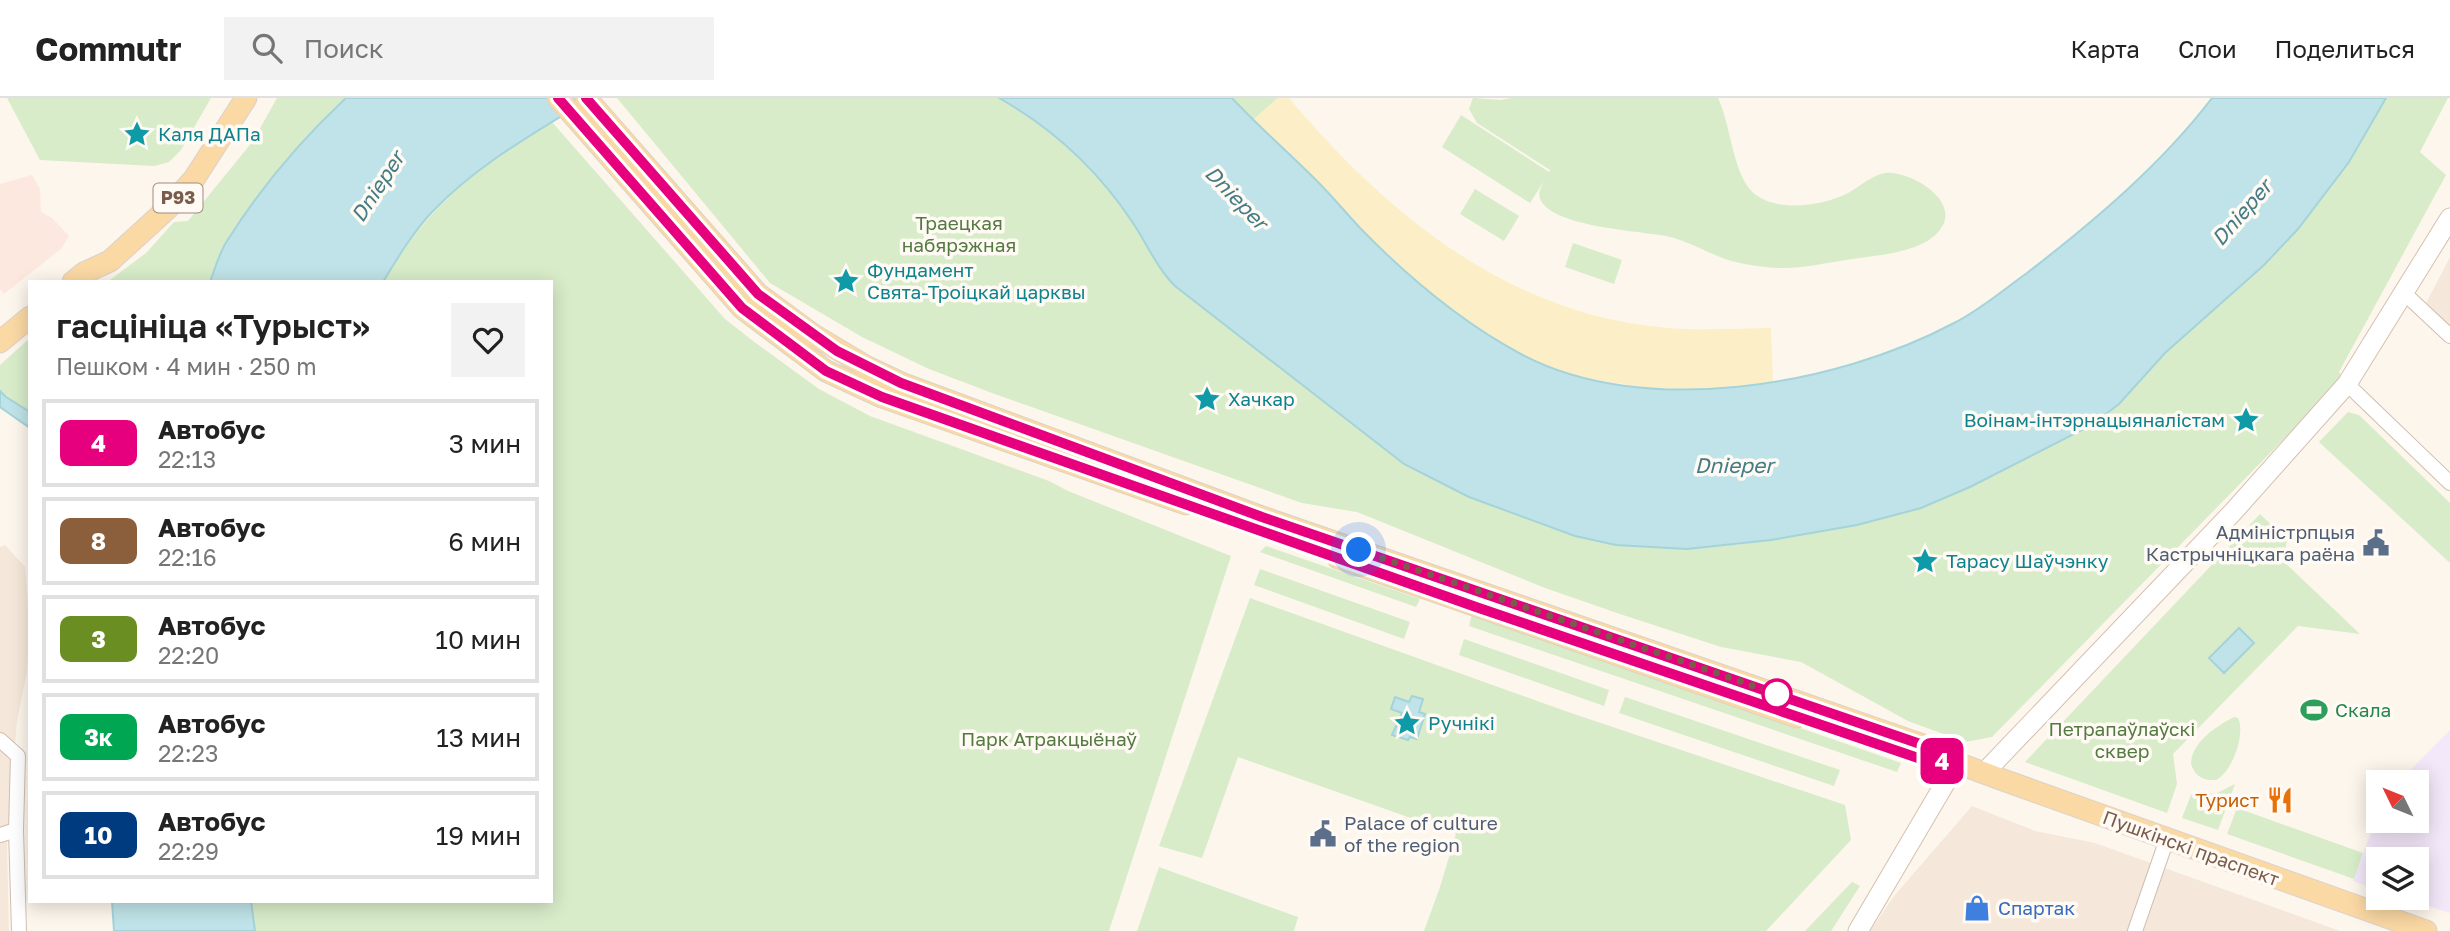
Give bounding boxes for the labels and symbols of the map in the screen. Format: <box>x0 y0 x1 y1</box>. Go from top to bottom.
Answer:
place icon: Каля ДАПа <box>122 119 152 149</box>
place label: Каля ДАПа <box>158 122 261 145</box>
water label: Dnieper <box>345 144 411 227</box>
water label: Dnieper <box>1200 160 1275 237</box>
water label: Dnieper <box>2206 172 2279 251</box>
road number: Р93 <box>154 184 202 212</box>
park label: Траецкая набярэжная <box>902 211 1016 256</box>
place label: Фундамент Свята-Троіцкай царквы <box>867 258 1086 303</box>
place icon: Фундамент Свята-Троіцкай царквы <box>831 266 861 296</box>
place icon: Хачкар <box>1192 384 1222 414</box>
place label: Хачкар <box>1228 387 1295 410</box>
place icon: Воінам-інтэрнацыяналістам <box>2231 405 2261 435</box>
place label: Воінам-інтэрнацыяналістам <box>1964 408 2225 431</box>
water label: Dnieper <box>1695 452 1776 478</box>
place label: Адміністрпцыя Кастрычніцкага раёна <box>2146 520 2355 565</box>
public building icon: Адміністрпцыя Кастрычніцкага раёна <box>2361 528 2391 558</box>
your location <box>1341 532 1376 567</box>
place icon: Тарасу Шаўчэнку <box>1910 546 1940 576</box>
place label: Тарасу Шаўчэнку <box>1946 549 2109 572</box>
unlabelled marker <box>1762 679 1792 709</box>
sports icon: Скала <box>2299 695 2329 725</box>
place label: Скала <box>2335 698 2391 721</box>
place icon: Ручнікі <box>1392 708 1422 738</box>
place label: Ручнікі <box>1428 711 1495 734</box>
park label: Петрапаўлаўскі сквер <box>2049 717 2195 762</box>
park label: Парк Атракцыёнаў <box>961 727 1137 750</box>
line badge: 4 <box>1919 738 1965 784</box>
north arrow <box>2366 770 2429 833</box>
restaurant icon: Турист <box>2265 785 2295 815</box>
place label: Турист <box>2195 788 2259 811</box>
street label: Пушкінскі праспект <box>2100 805 2282 890</box>
place label: Palace of culture of the region <box>1344 811 1498 856</box>
public building icon: Palace of culture of the region <box>1308 819 1338 849</box>
shop icon: Спартак <box>1962 893 1992 923</box>
place label: Спартак <box>1998 896 2075 919</box>

